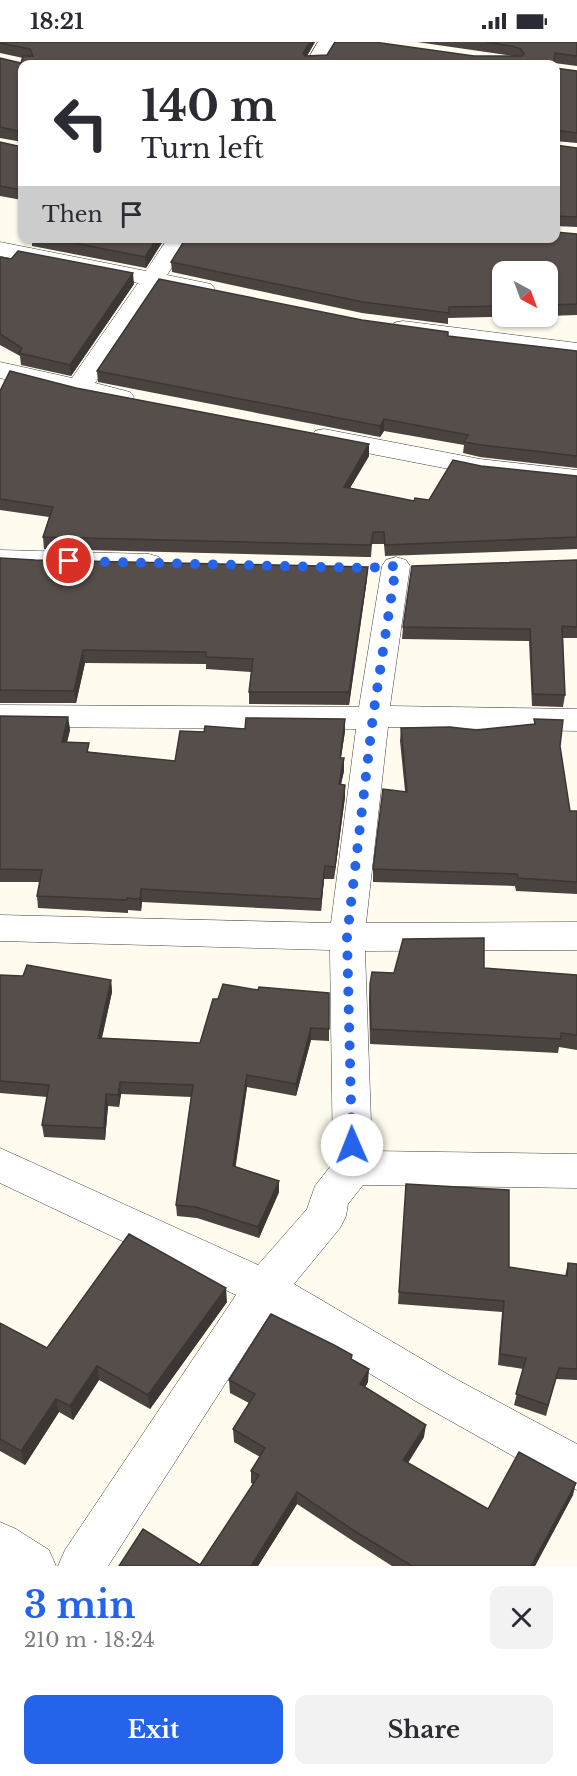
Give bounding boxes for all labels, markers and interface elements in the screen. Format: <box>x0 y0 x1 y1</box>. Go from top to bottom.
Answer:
text: 18:21 <box>30 8 84 35</box>
text: 140 m <box>141 80 277 132</box>
icon: left <box>42 84 120 162</box>
text: Turn left <box>141 132 264 165</box>
icon: arrive <box>115 198 148 231</box>
text: Then <box>42 201 103 228</box>
north arrow <box>492 261 558 327</box>
map controls <box>492 261 558 327</box>
pin <box>43 535 94 586</box>
icon: arrive <box>52 544 85 577</box>
position arrow <box>320 1113 384 1177</box>
text: 3 min <box>24 1583 136 1628</box>
button: close <box>490 1586 553 1649</box>
text: 210 m · 18:24 <box>24 1628 155 1652</box>
button: Exit <box>24 1695 283 1764</box>
button: Share <box>295 1695 553 1764</box>

